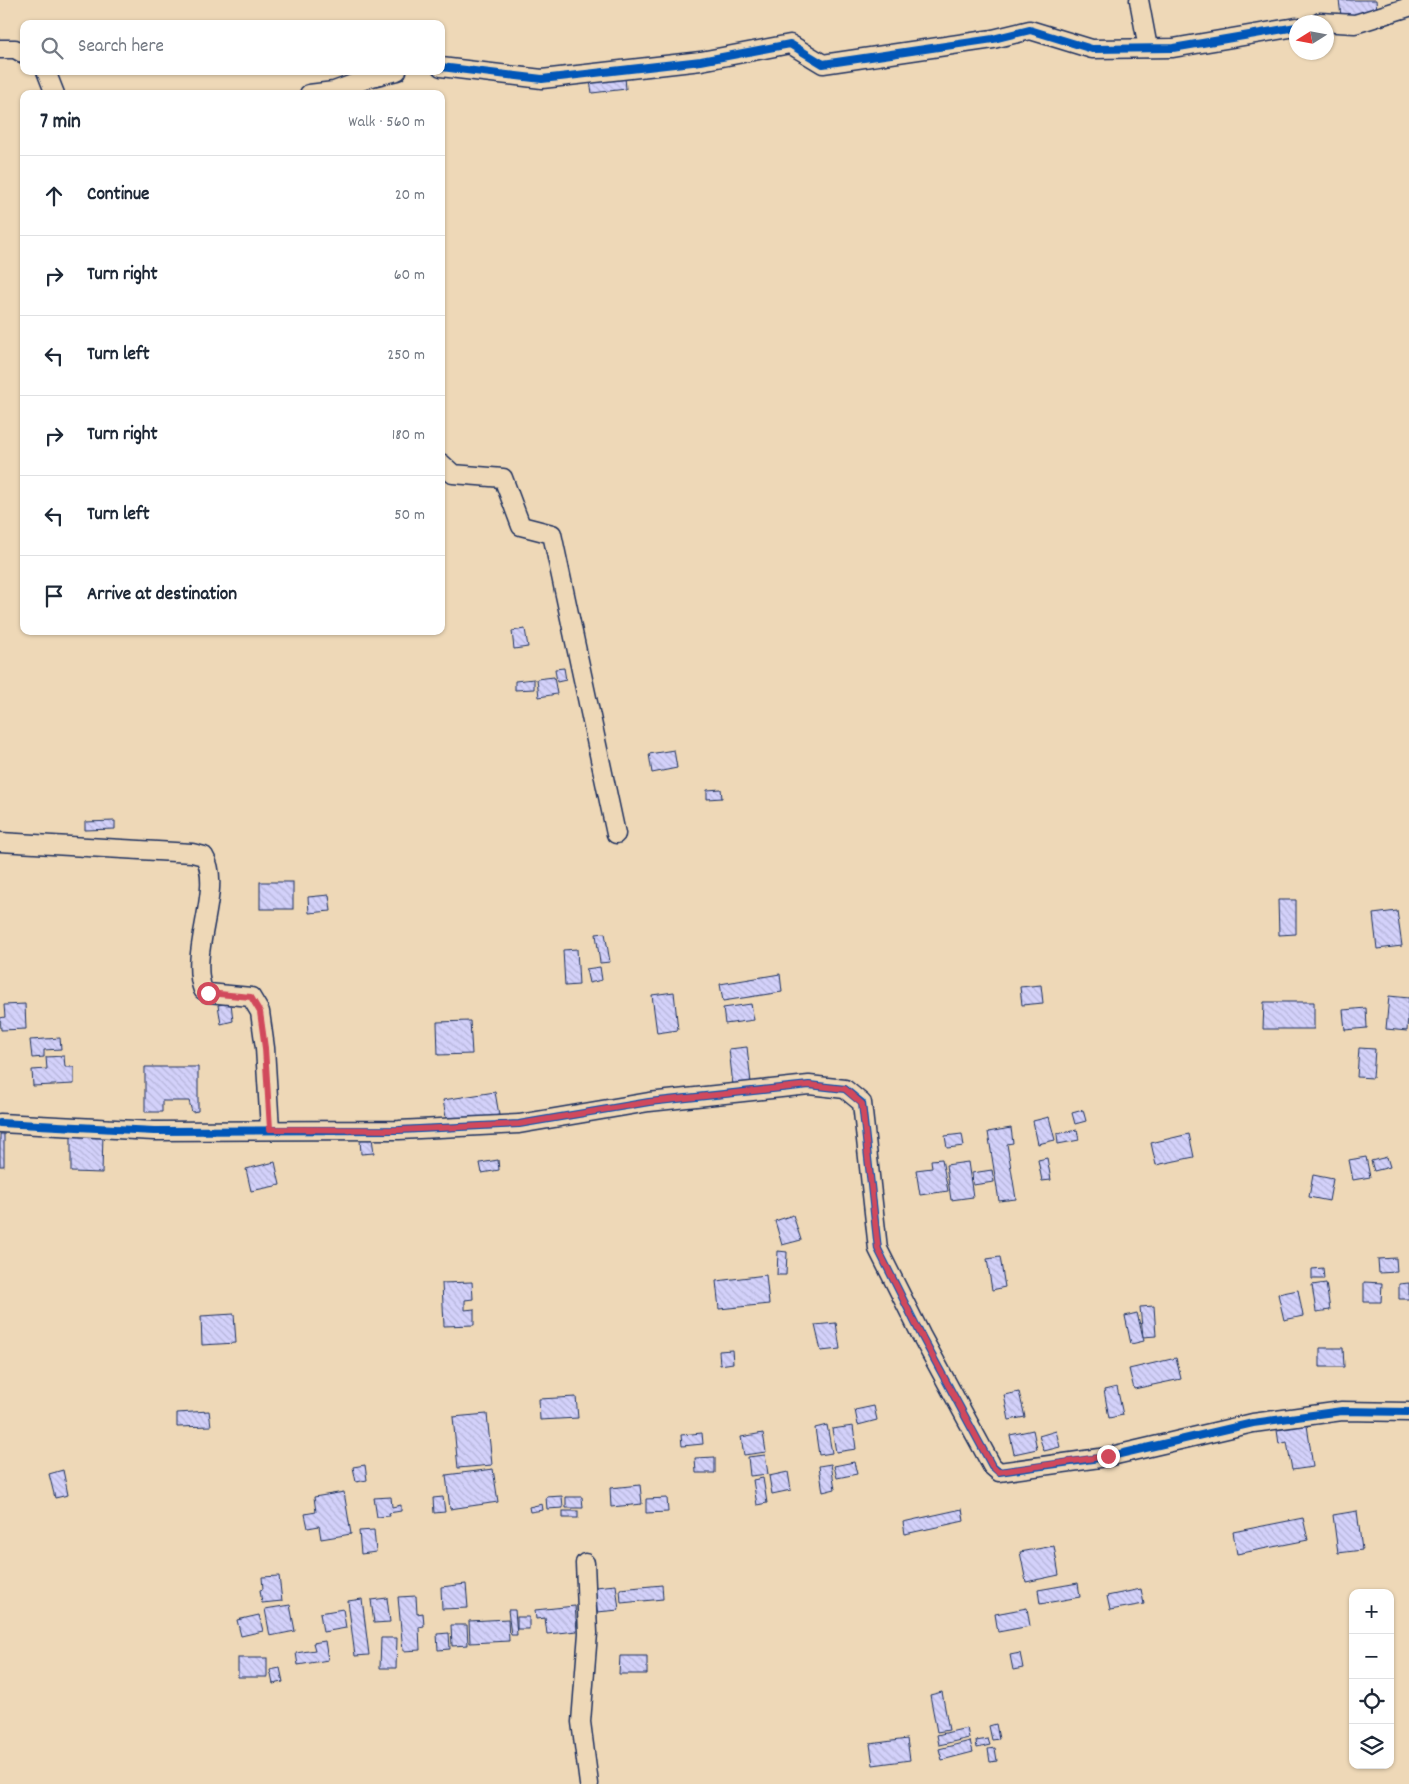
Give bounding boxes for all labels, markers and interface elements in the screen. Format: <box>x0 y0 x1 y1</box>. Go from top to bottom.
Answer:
north arrow <box>1289 15 1334 60</box>
search box <box>20 20 445 75</box>
icon: search <box>38 34 66 62</box>
text: Search here <box>78 34 164 61</box>
text: 7 min <box>40 108 81 138</box>
text: Walk · 560 m <box>348 111 425 134</box>
icon: ahead <box>40 182 68 210</box>
text: Continue <box>87 182 149 209</box>
text: 20 m <box>395 184 425 207</box>
icon: right <box>40 262 68 290</box>
text: Turn right <box>87 262 158 289</box>
text: 60 m <box>394 264 425 287</box>
icon: left <box>40 342 68 370</box>
text: Turn left <box>87 342 150 369</box>
text: 250 m <box>387 344 425 367</box>
icon: right <box>40 422 68 450</box>
text: Turn right <box>87 422 158 449</box>
text: 180 m <box>392 424 425 447</box>
icon: left <box>40 502 68 530</box>
text: Turn left <box>87 502 150 529</box>
text: 50 m <box>394 504 425 527</box>
icon: arrive <box>40 582 68 610</box>
text: Arrive at destination <box>87 582 237 609</box>
route start <box>197 982 220 1005</box>
route end <box>1097 1445 1120 1468</box>
map controls <box>1349 1589 1394 1769</box>
button: + <box>1349 1589 1394 1634</box>
button: − <box>1349 1634 1394 1679</box>
button: locate <box>1349 1679 1394 1724</box>
button: layers <box>1349 1724 1394 1769</box>

